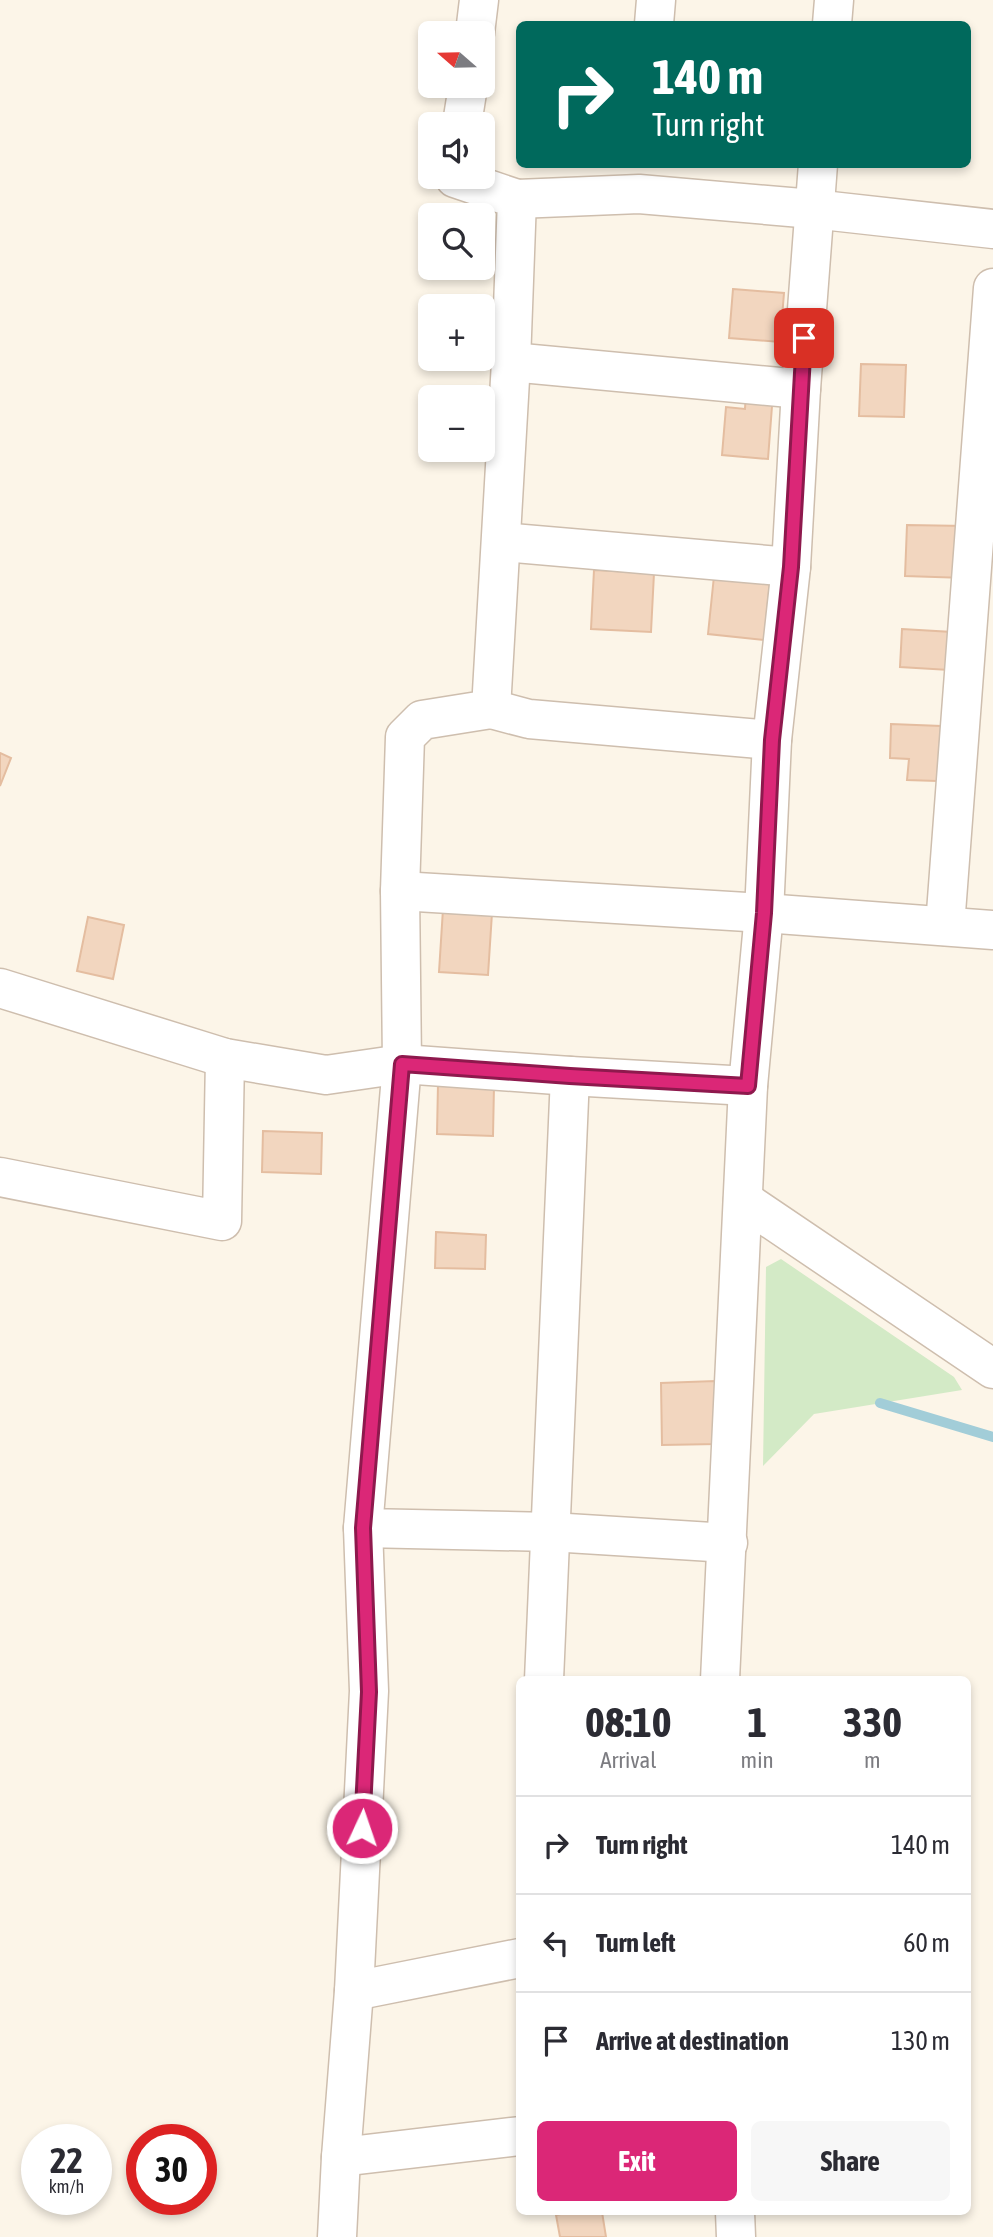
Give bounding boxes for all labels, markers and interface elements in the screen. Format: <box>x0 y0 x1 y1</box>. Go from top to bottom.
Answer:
north arrow <box>418 21 495 98</box>
map controls <box>418 21 495 462</box>
text: 140 m <box>652 48 763 104</box>
icon: right <box>537 49 628 140</box>
text: Turn right <box>652 106 765 143</box>
button: sound <box>418 112 495 189</box>
button: search <box>418 203 495 280</box>
button: + <box>418 294 495 371</box>
pin <box>774 308 834 368</box>
icon: arrive <box>785 319 823 357</box>
button: − <box>418 385 495 462</box>
text: 08:10 <box>585 1698 672 1746</box>
text: 1 <box>747 1698 767 1746</box>
text: 330 <box>843 1698 902 1746</box>
text: Arrival <box>600 1747 656 1773</box>
text: min <box>741 1747 774 1773</box>
text: m <box>864 1747 881 1773</box>
position arrow <box>325 1791 399 1865</box>
icon: right <box>537 1826 575 1864</box>
text: Turn right <box>596 1830 687 1860</box>
text: 140 m <box>891 1830 950 1860</box>
icon: left <box>537 1924 575 1962</box>
text: Turn left <box>596 1928 676 1958</box>
text: 60 m <box>903 1928 950 1958</box>
icon: arrive <box>537 2022 575 2060</box>
text: Arrive at destination <box>596 2026 789 2056</box>
text: 130 m <box>891 2026 950 2056</box>
button: Exit <box>537 2121 737 2201</box>
button: Share <box>751 2121 950 2201</box>
speed limit sign: 30 <box>126 2124 217 2215</box>
text: 22 <box>50 2140 83 2180</box>
text: km/h <box>49 2176 84 2197</box>

